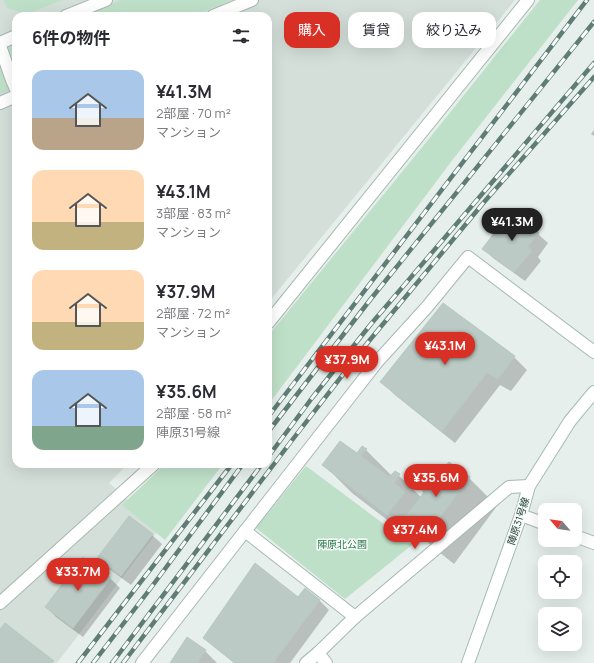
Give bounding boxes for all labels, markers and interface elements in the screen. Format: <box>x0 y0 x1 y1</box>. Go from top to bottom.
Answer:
chip: 購入 <box>284 12 340 48</box>
chip: 賃貸 <box>348 12 404 48</box>
chip: 絞り込み <box>412 12 496 48</box>
icon: filters <box>230 25 252 47</box>
text: 6件の物件 <box>32 26 111 49</box>
text: ¥41.3M <box>156 80 212 103</box>
icon: home <box>64 86 112 134</box>
text: 2部屋 · 70 m² <box>156 104 231 122</box>
text: マンション <box>156 123 221 141</box>
text: ¥43.1M <box>156 180 211 203</box>
icon: home <box>64 186 112 234</box>
text: 3部屋 · 83 m² <box>156 204 231 222</box>
pin: ¥41.3M <box>479 208 545 242</box>
text: ¥41.3M <box>491 212 533 230</box>
text: マンション <box>156 223 221 241</box>
text: ¥37.9M <box>156 280 215 303</box>
icon: home <box>64 286 112 334</box>
text: 2部屋 · 72 m² <box>156 304 230 322</box>
text: マンション <box>156 323 221 341</box>
pin: ¥43.1M <box>412 332 478 366</box>
text: ¥43.1M <box>424 336 466 354</box>
pin: ¥37.9M <box>314 346 380 380</box>
text: ¥37.9M <box>324 350 370 368</box>
text: ¥35.6M <box>156 380 217 403</box>
icon: home <box>64 386 112 434</box>
text: 2部屋 · 58 m² <box>156 404 231 422</box>
text: 陣原31号線 <box>156 423 220 441</box>
pin: ¥35.6M <box>403 464 469 498</box>
text: ¥35.6M <box>413 468 459 486</box>
street label: 陣原31号線 <box>504 495 532 547</box>
north arrow <box>538 503 582 547</box>
map controls <box>538 503 582 651</box>
pin: ¥37.4M <box>382 516 448 550</box>
text: ¥37.4M <box>392 520 438 538</box>
park label: 陣原北公園 <box>317 537 367 551</box>
button: locate <box>538 555 582 599</box>
pin: ¥33.7M <box>45 558 111 592</box>
text: ¥33.7M <box>55 562 101 580</box>
button: layers <box>538 607 582 651</box>

